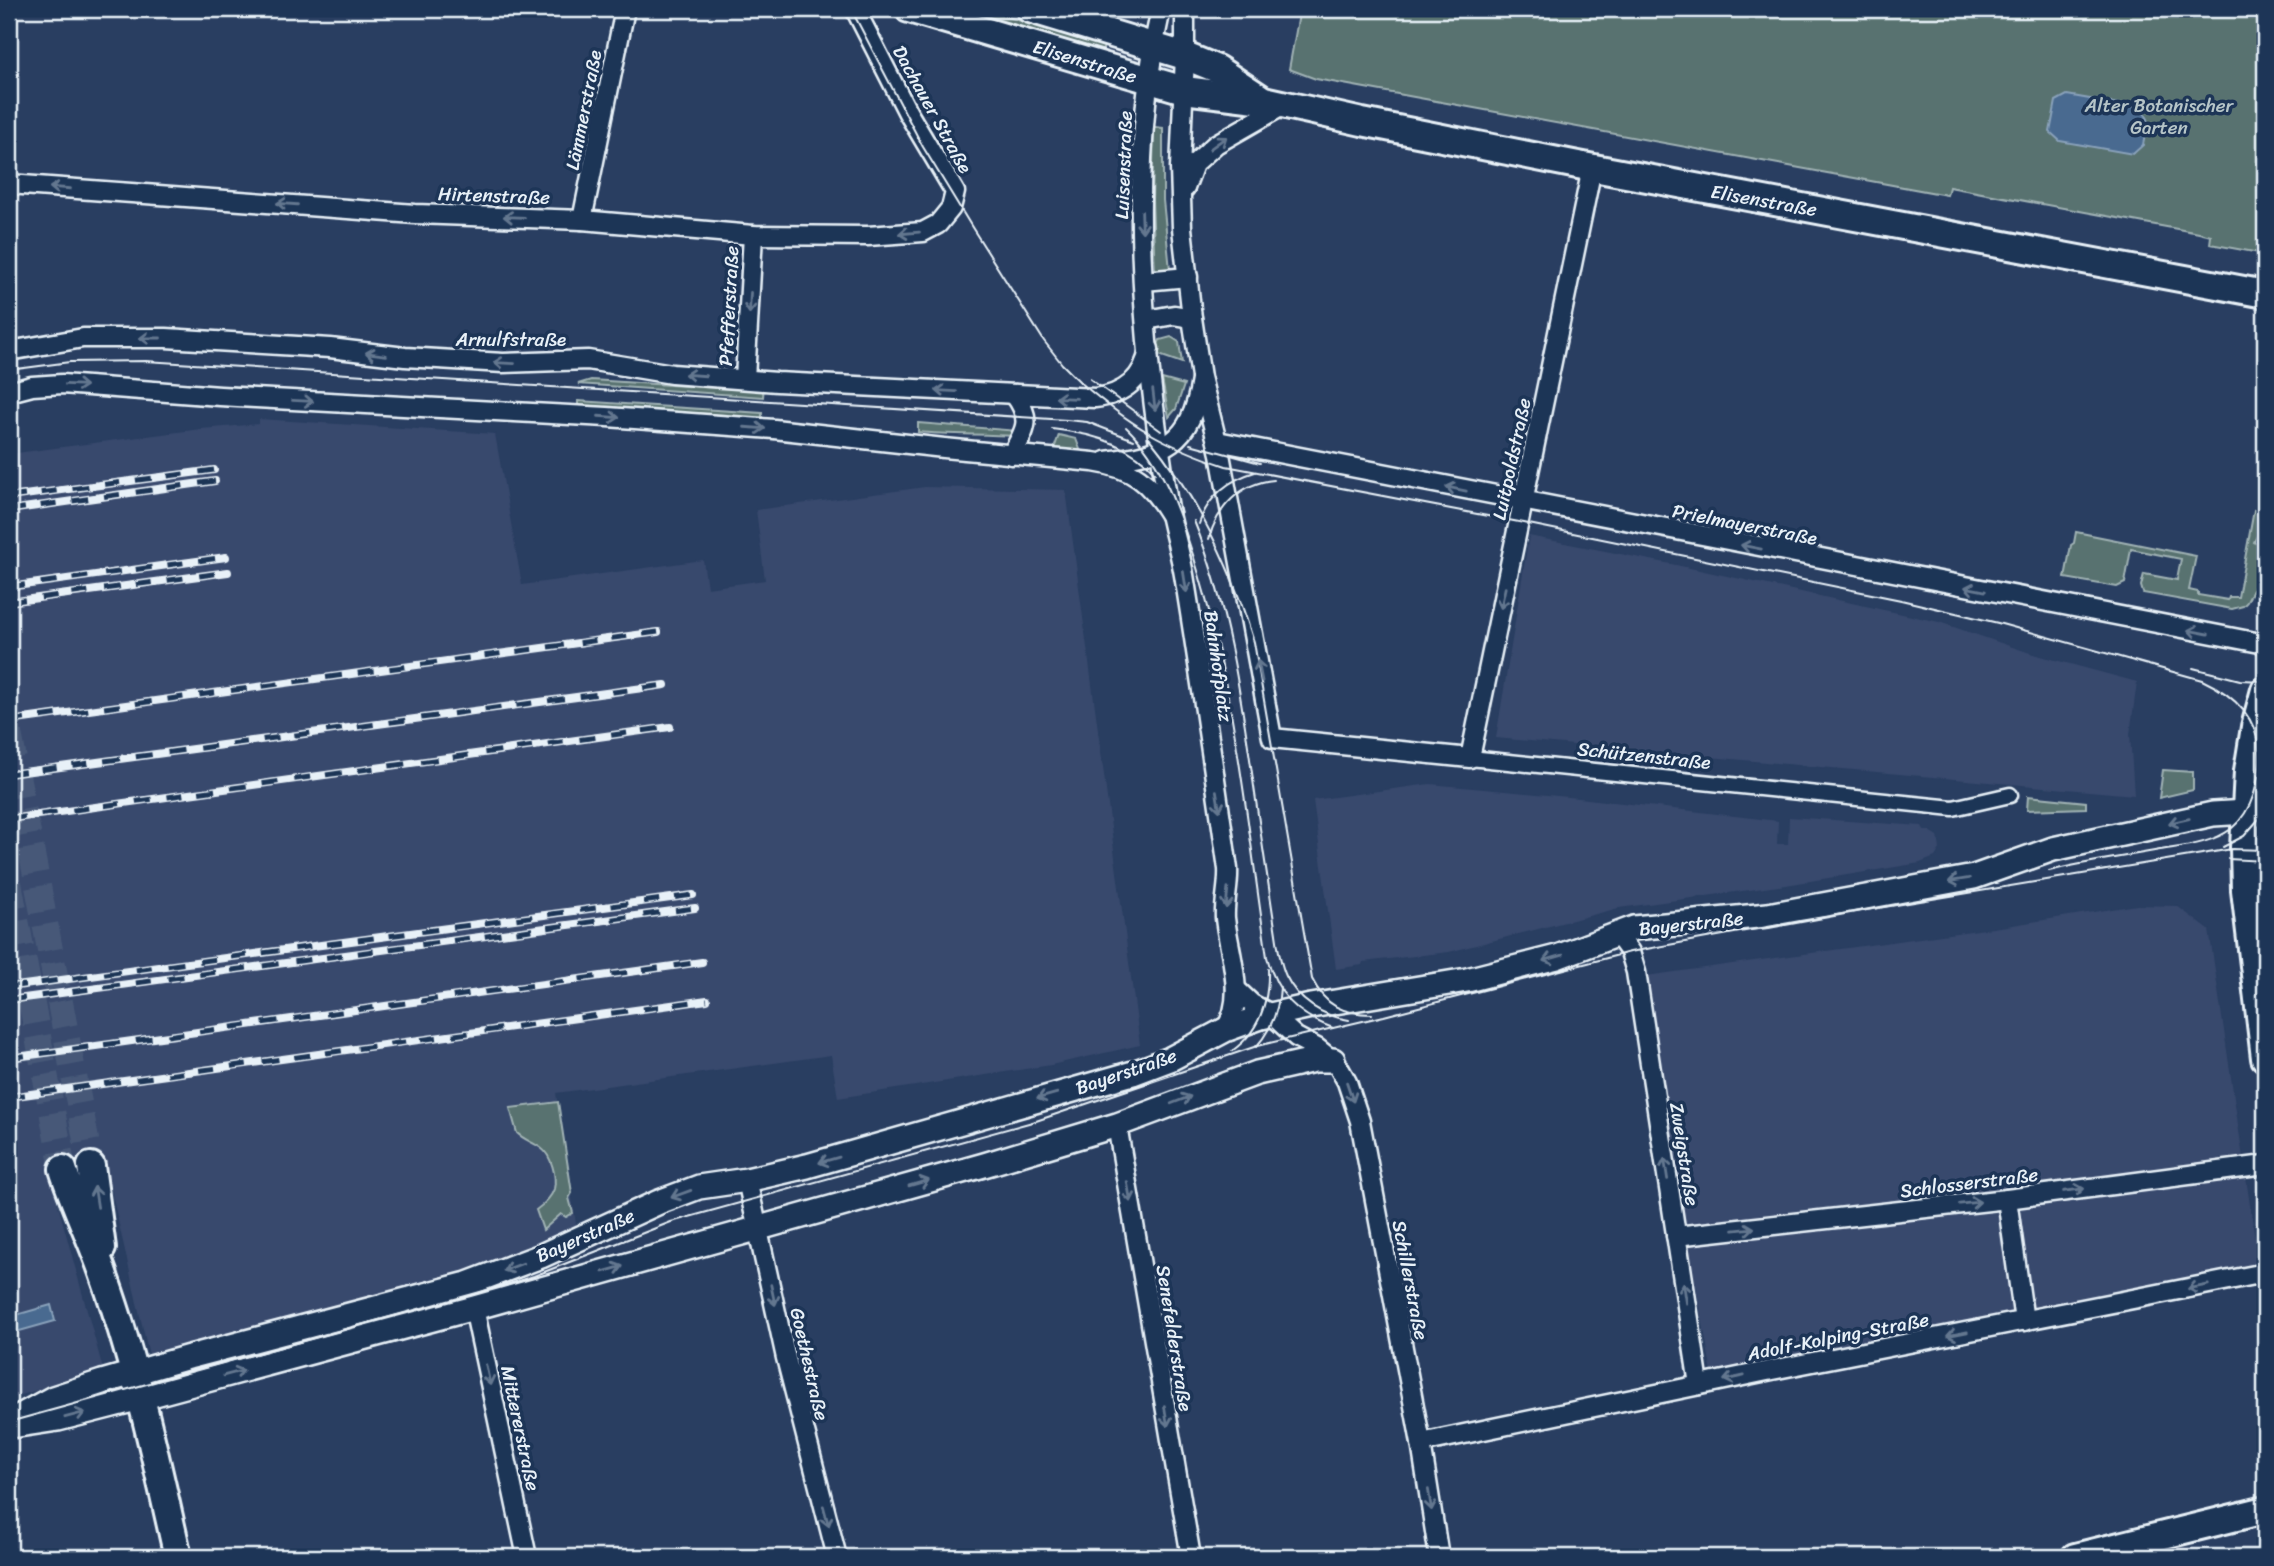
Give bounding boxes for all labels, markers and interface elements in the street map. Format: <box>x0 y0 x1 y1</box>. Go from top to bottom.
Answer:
street label: Elisenstraße <box>1029 30 1141 93</box>
street label: Dachauer Straße <box>884 39 982 180</box>
street label: Lämmerstraße <box>556 47 611 173</box>
park label: Alter Botanischer Garten <box>2084 89 2234 144</box>
street label: Luisenstraße <box>1105 110 1142 220</box>
one-way arrow <box>1209 136 1228 151</box>
street label: Elisenstraße <box>1708 175 1820 226</box>
street label: Hirtenstraße <box>437 177 551 214</box>
one-way arrow <box>49 181 72 194</box>
one-way arrow <box>276 198 299 211</box>
one-way arrow <box>1135 210 1149 233</box>
one-way arrow <box>503 211 526 224</box>
one-way arrow <box>898 227 921 240</box>
street label: Pfefferstraße <box>709 245 748 367</box>
one-way arrow <box>743 291 756 314</box>
street label: Arnulfstraße <box>455 323 566 356</box>
one-way arrow <box>138 331 161 345</box>
one-way arrow <box>366 347 388 360</box>
one-way arrow <box>493 357 516 370</box>
one-way arrow <box>684 368 707 381</box>
one-way arrow <box>65 379 87 392</box>
one-way arrow <box>935 384 958 397</box>
one-way arrow <box>1148 388 1161 411</box>
one-way arrow <box>1055 391 1078 404</box>
one-way arrow <box>291 395 314 408</box>
street label: Luitpoldstraße <box>1482 395 1541 523</box>
one-way arrow <box>597 411 620 424</box>
one-way arrow <box>743 422 765 435</box>
one-way arrow <box>1445 481 1468 495</box>
street label: Prielmayerstraße <box>1670 494 1820 555</box>
one-way arrow <box>1740 539 1763 553</box>
one-way arrow <box>1179 570 1192 593</box>
one-way arrow <box>1964 582 1987 595</box>
one-way arrow <box>1496 586 1510 609</box>
street label: Bahnhofplatz <box>1194 608 1243 725</box>
one-way arrow <box>2187 624 2210 638</box>
one-way arrow <box>1253 660 1266 683</box>
street label: Schützenstraße <box>1576 732 1712 779</box>
one-way arrow <box>1211 789 1224 812</box>
one-way arrow <box>2168 816 2190 829</box>
one-way arrow <box>1948 874 1971 887</box>
one-way arrow <box>1220 887 1233 909</box>
street label: Bayerstraße <box>1637 902 1745 945</box>
one-way arrow <box>1542 952 1564 965</box>
street label: Bayerstraße <box>1071 1039 1182 1104</box>
one-way arrow <box>1344 1081 1357 1103</box>
one-way arrow <box>1036 1091 1058 1104</box>
one-way arrow <box>1170 1093 1191 1106</box>
street label: Zweigstraße <box>1660 1100 1709 1208</box>
one-way arrow <box>818 1154 840 1167</box>
one-way arrow <box>1659 1158 1672 1181</box>
street label: Schlosserstraße <box>1898 1158 2040 1207</box>
one-way arrow <box>907 1176 929 1189</box>
one-way arrow <box>1123 1180 1136 1203</box>
one-way arrow <box>2062 1184 2085 1197</box>
one-way arrow <box>89 1186 102 1209</box>
one-way arrow <box>670 1189 692 1201</box>
one-way arrow <box>1959 1197 1981 1210</box>
street label: Bayerstraße <box>530 1199 640 1272</box>
street label: Schillerstraße <box>1383 1217 1438 1343</box>
one-way arrow <box>1732 1222 1755 1235</box>
one-way arrow <box>502 1262 524 1275</box>
one-way arrow <box>601 1262 624 1275</box>
street label: Senefelderstraße <box>1147 1263 1202 1414</box>
one-way arrow <box>2187 1280 2210 1294</box>
one-way arrow <box>1678 1282 1691 1305</box>
one-way arrow <box>767 1283 781 1306</box>
street label: Adolf-Kolping-Straße <box>1743 1303 1932 1370</box>
street label: Goethestraße <box>781 1304 839 1424</box>
one-way arrow <box>1946 1328 1969 1341</box>
street label: Mittererstraße <box>491 1362 550 1494</box>
one-way arrow <box>482 1363 495 1386</box>
one-way arrow <box>222 1366 245 1379</box>
one-way arrow <box>1723 1371 1746 1385</box>
one-way arrow <box>1160 1404 1173 1427</box>
one-way arrow <box>63 1408 86 1421</box>
one-way arrow <box>1423 1488 1436 1511</box>
one-way arrow <box>820 1505 833 1527</box>

